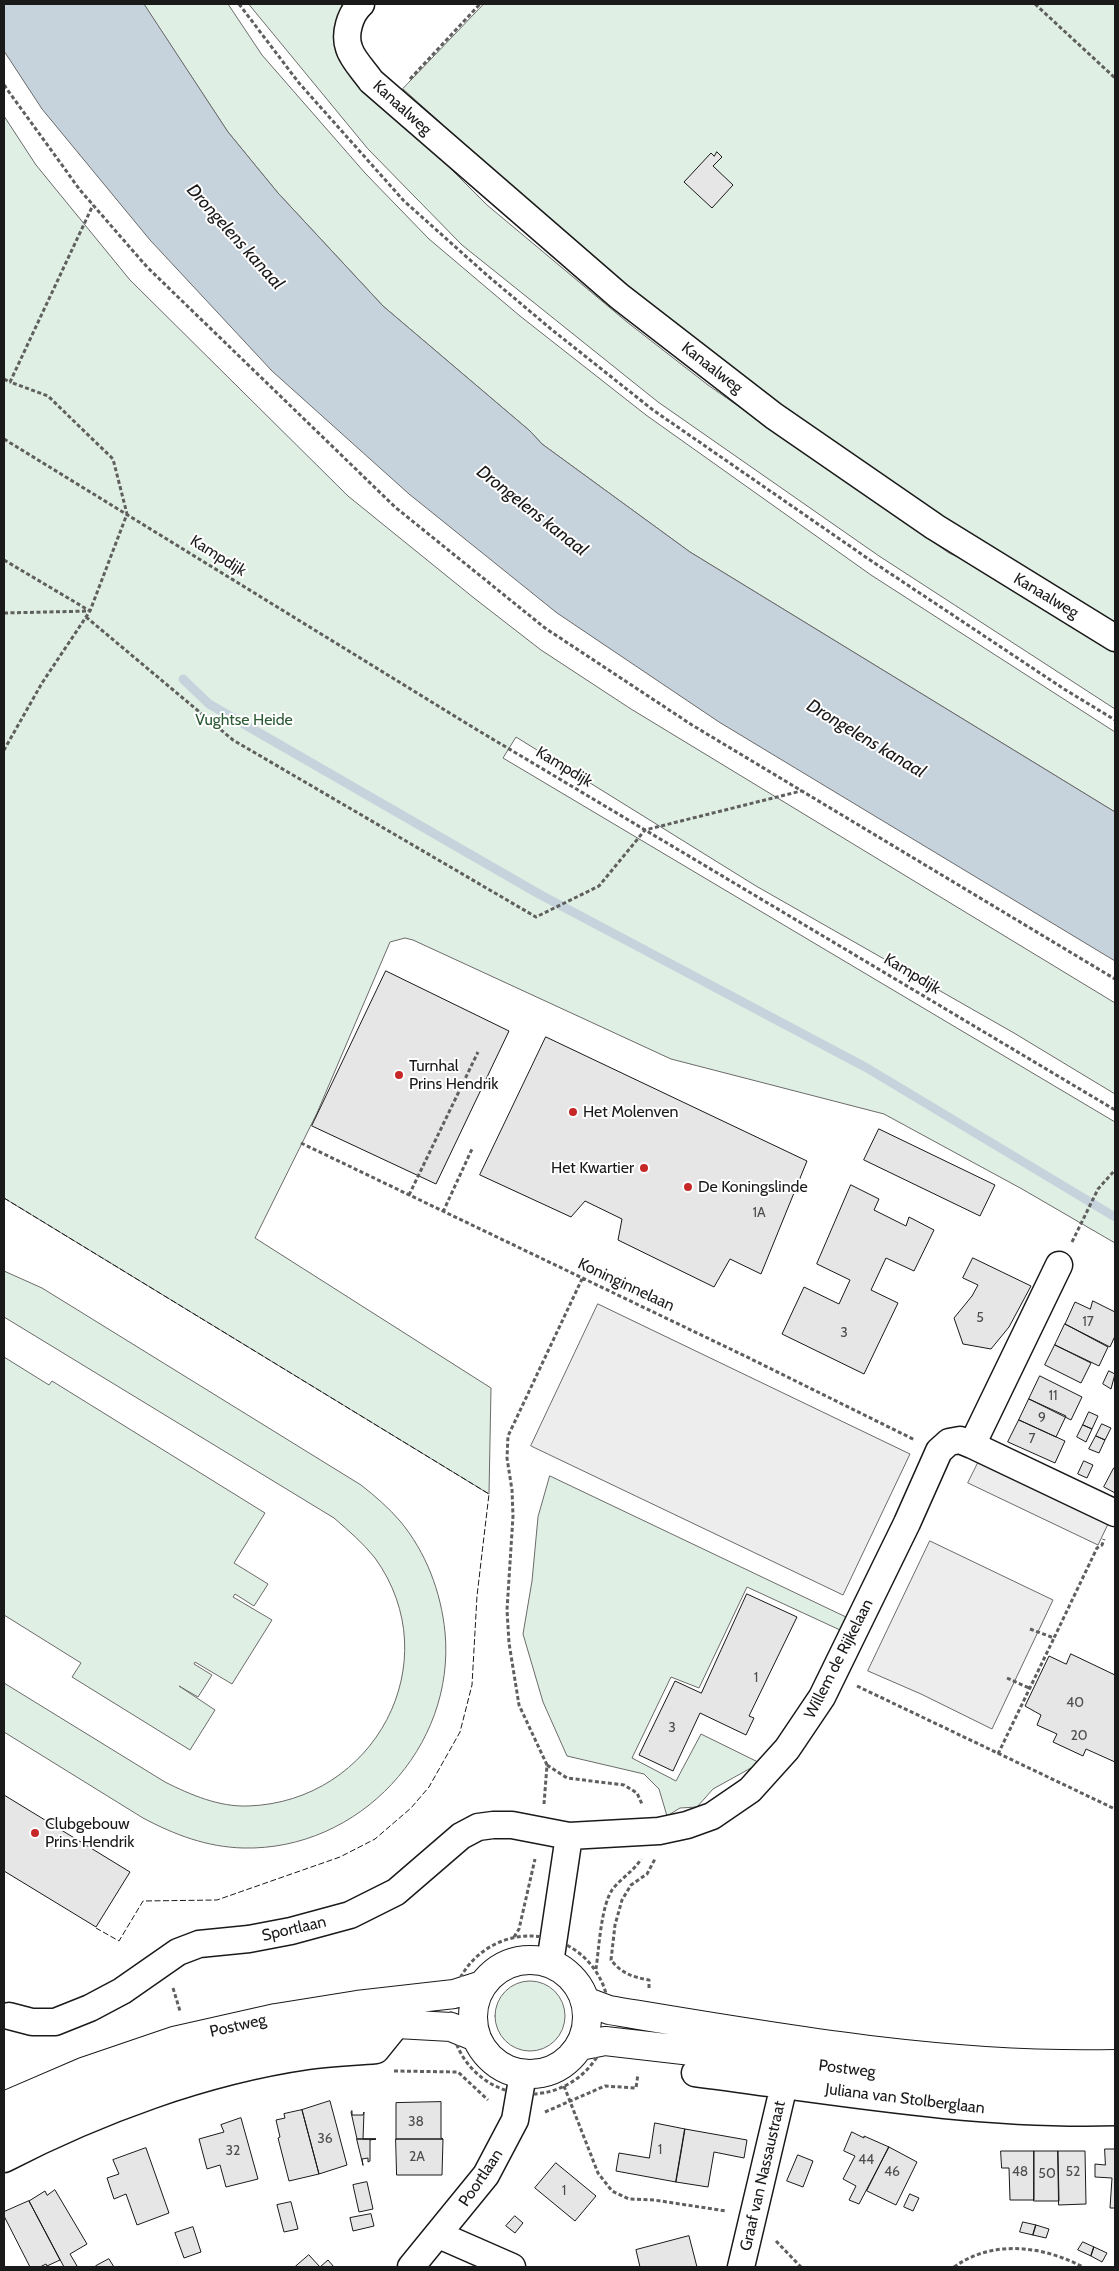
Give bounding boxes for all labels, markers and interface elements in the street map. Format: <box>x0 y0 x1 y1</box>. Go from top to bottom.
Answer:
street label: Kanaalweg <box>369 77 435 139</box>
water label: Drongelens kanaal <box>182 180 288 294</box>
street label: Kanaalweg <box>678 338 746 398</box>
water label: Drongelens kanaal <box>472 461 592 561</box>
street label: Kampdijk <box>186 531 250 581</box>
street label: Kanaalweg <box>1010 569 1082 623</box>
water label: Drongelens kanaal <box>803 695 929 783</box>
park label: Vughtse Heide <box>195 710 293 730</box>
street label: Kampdijk <box>532 743 596 791</box>
street label: Kampdijk <box>880 950 944 998</box>
place label: Turnhal Prins Hendrik <box>409 1056 498 1094</box>
marker: Turnhal Prins Hendrik <box>393 1069 405 1081</box>
place label: Het Molenven <box>583 1102 678 1122</box>
marker: Het Molenven <box>567 1106 579 1118</box>
place label: Het Kwartier <box>551 1158 634 1178</box>
marker: Het Kwartier <box>638 1162 650 1174</box>
place label: De Koningslinde <box>698 1177 808 1197</box>
marker: De Koningslinde <box>682 1181 694 1193</box>
house number: 1A <box>752 1205 766 1221</box>
street label: Koninginnelaan <box>575 1254 677 1316</box>
house number: 5 <box>976 1310 984 1326</box>
house number: 17 <box>1082 1314 1094 1330</box>
house number: 3 <box>840 1325 848 1341</box>
house number: 11 <box>1048 1388 1058 1404</box>
house number: 9 <box>1038 1410 1046 1426</box>
house number: 7 <box>1028 1431 1036 1447</box>
street label: Willem de Rijkelaan <box>801 1596 877 1722</box>
house number: 1 <box>754 1670 758 1686</box>
house number: 40 <box>1066 1695 1084 1711</box>
house number: 3 <box>668 1720 676 1736</box>
house number: 20 <box>1070 1728 1088 1744</box>
place label: Clubgebouw Prins Hendrik <box>45 1814 134 1852</box>
marker: Clubgebouw Prins Hendrik <box>29 1827 41 1839</box>
street label: Sportlaan <box>260 1912 328 1946</box>
street label: Postweg <box>208 2010 268 2042</box>
street label: Postweg <box>817 2056 877 2082</box>
street label: Juliana van Stolberglaan <box>824 2080 986 2118</box>
street label: Graaf van Nassaustraat <box>736 2099 790 2253</box>
house number: 38 <box>408 2114 424 2130</box>
house number: 36 <box>317 2131 333 2147</box>
house number: 1 <box>658 2142 662 2158</box>
house number: 32 <box>226 2143 240 2159</box>
street label: Poortlaan <box>455 2146 507 2210</box>
house number: 2A <box>409 2149 425 2165</box>
house number: 44 <box>858 2152 874 2168</box>
house number: 46 <box>884 2164 900 2180</box>
house number: 48 <box>1012 2164 1028 2180</box>
house number: 52 <box>1066 2164 1080 2180</box>
house number: 50 <box>1038 2166 1056 2182</box>
house number: 1 <box>562 2183 566 2199</box>

